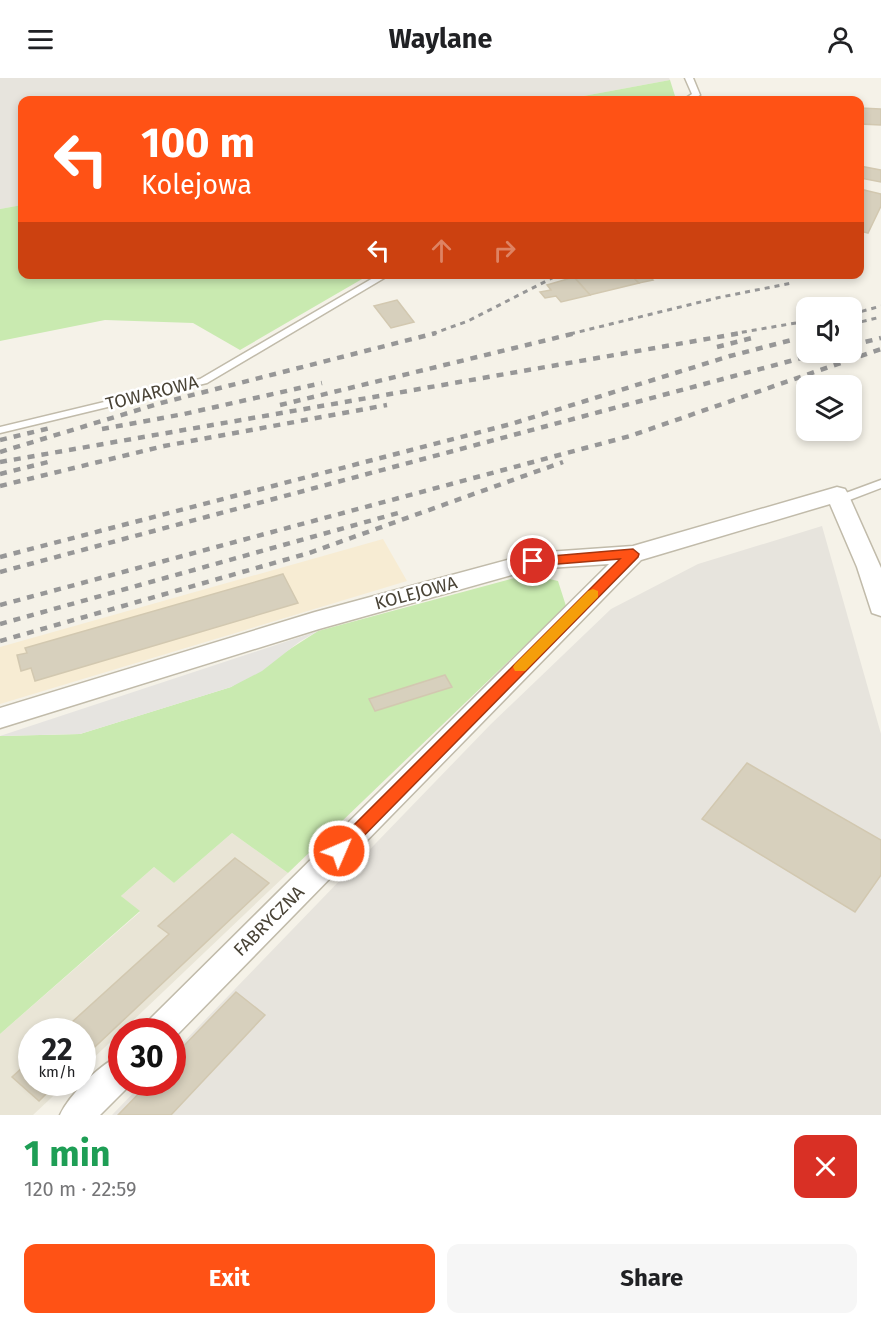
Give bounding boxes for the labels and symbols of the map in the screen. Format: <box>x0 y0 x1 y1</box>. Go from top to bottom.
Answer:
street label: TOWAROWA <box>103 371 201 415</box>
pin <box>507 535 558 586</box>
street label: KOLEJOWA <box>372 571 460 615</box>
position arrow <box>307 819 371 883</box>
street label: FABRYCZNA <box>229 881 309 961</box>
speed limit sign: 30 <box>108 1018 186 1096</box>

